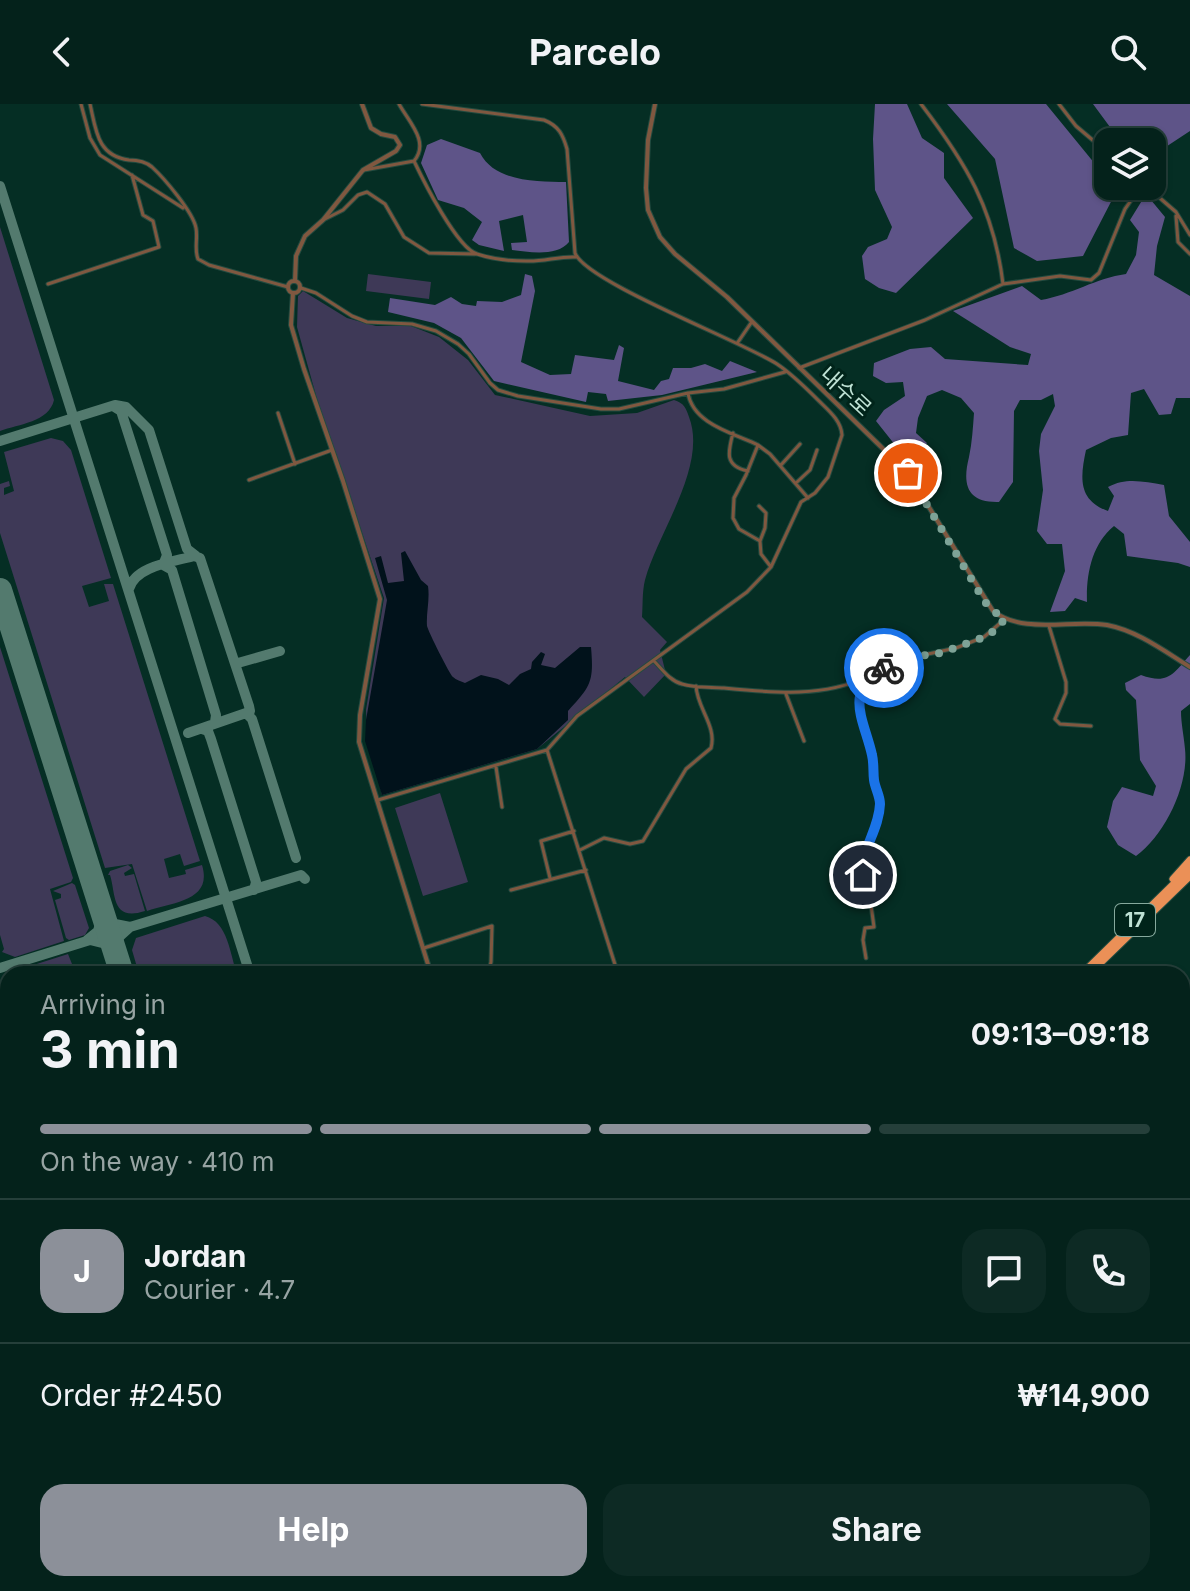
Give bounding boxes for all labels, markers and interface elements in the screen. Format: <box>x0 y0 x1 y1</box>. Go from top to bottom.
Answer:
icon: back <box>40 30 84 74</box>
text: Parcelo <box>529 30 661 74</box>
icon: search <box>1106 30 1150 74</box>
map controls <box>1094 128 1166 200</box>
button: layers <box>1094 128 1166 200</box>
street label: 내수로 <box>815 361 877 421</box>
pin <box>874 439 942 507</box>
icon: bag <box>886 451 930 495</box>
courier <box>844 628 924 708</box>
icon: bike <box>862 646 906 690</box>
pin <box>829 841 897 909</box>
icon: home <box>841 853 885 897</box>
road number: 17 <box>1115 904 1155 936</box>
text: Arriving in <box>40 989 166 1020</box>
text: 09:13–09:18 <box>971 1016 1150 1052</box>
text: 3 min <box>40 1018 180 1081</box>
text: On the way · 410 m <box>40 1146 274 1177</box>
button: chat <box>962 1229 1046 1313</box>
button: phone <box>1066 1229 1150 1313</box>
text: Jordan <box>144 1238 246 1274</box>
text: J <box>73 1253 91 1289</box>
text: Courier · 4.7 <box>144 1274 295 1305</box>
text: Order #2450 <box>40 1377 223 1413</box>
text: ₩14,900 <box>1017 1377 1150 1413</box>
button: Help <box>40 1484 587 1576</box>
button: Share <box>603 1484 1150 1576</box>

